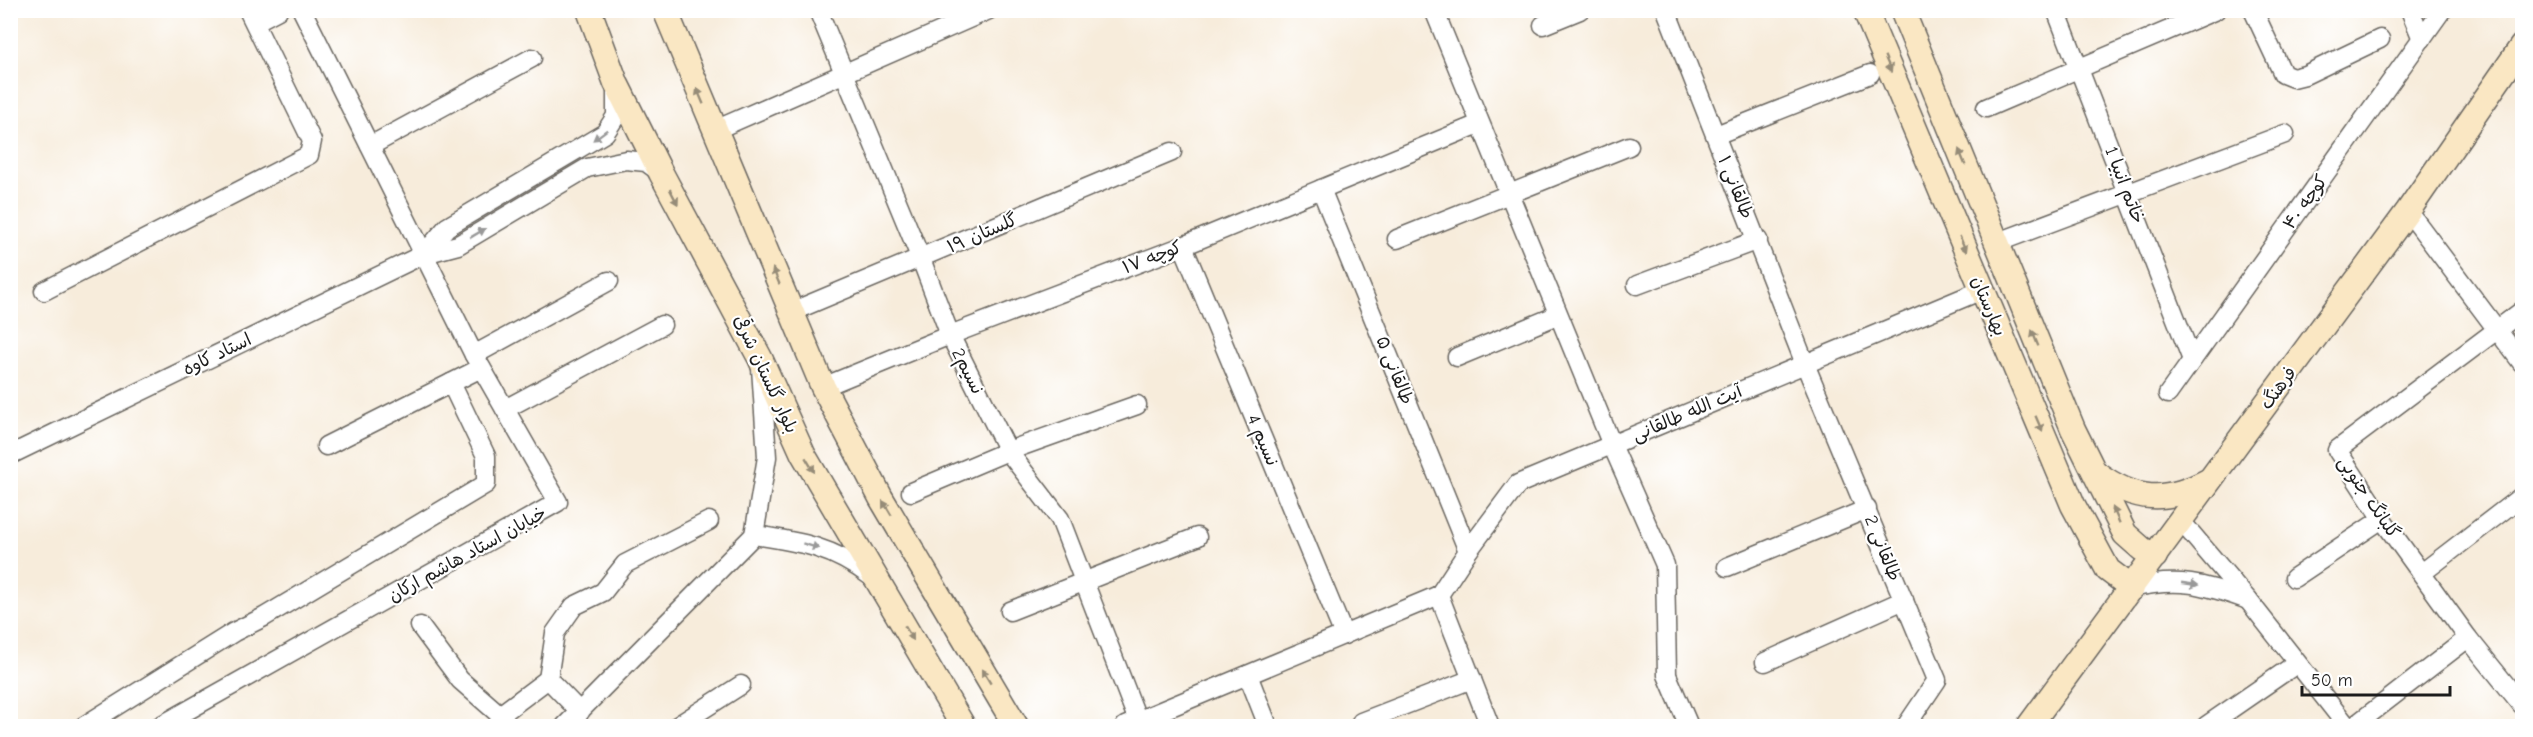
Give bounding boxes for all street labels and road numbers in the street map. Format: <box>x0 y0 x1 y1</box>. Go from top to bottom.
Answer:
street label: خاتم انبیا 1 <box>2097 144 2149 228</box>
street label: طالقانی ۱ <box>1713 153 1758 222</box>
street label: کوچه ۴۰ <box>2279 171 2333 234</box>
street label: گلستان ۱۹ <box>944 209 1021 258</box>
street label: کوچه ۱۷ <box>1119 236 1185 279</box>
street label: بهارستان <box>1967 273 2011 339</box>
street label: بلوار گلستان شرقی <box>729 311 804 437</box>
street label: استاد کاوه <box>180 329 255 380</box>
street label: طالقانی ۵ <box>1371 333 1418 407</box>
street label: نسیم2 <box>944 345 988 399</box>
street label: فرهنگ <box>2256 363 2301 414</box>
street label: آیت الله طالقانی <box>1629 380 1747 446</box>
street label: نسیم 4 <box>1240 411 1283 470</box>
street label: گلبانگ جنوبی <box>2333 452 2404 543</box>
street label: خیابان استاد هاشم ارکان <box>385 502 551 609</box>
street label: طالقانی 2 <box>1860 512 1905 584</box>

